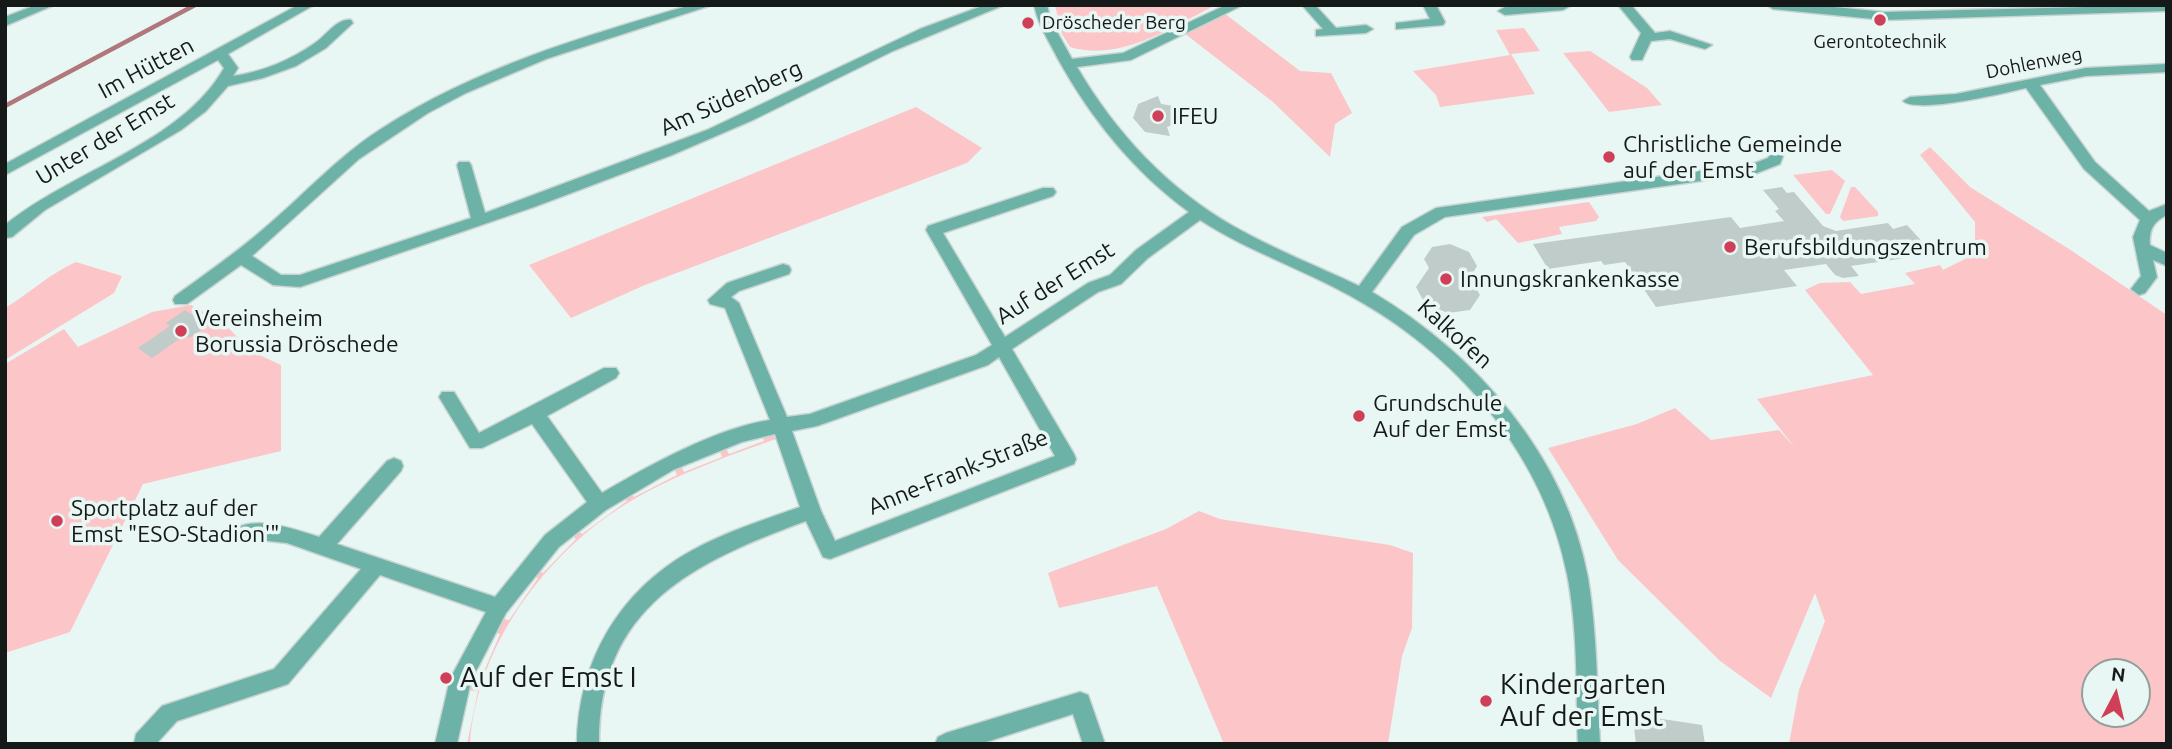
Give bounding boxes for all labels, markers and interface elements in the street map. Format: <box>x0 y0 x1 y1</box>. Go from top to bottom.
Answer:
place label: Dröscheder Berg <box>1042 12 1186 34</box>
marker: Gerontotechnik <box>1872 12 1888 28</box>
marker: Dröscheder Berg <box>1020 15 1036 31</box>
street label: Im Hütten <box>94 31 198 105</box>
place label: Gerontotechnik <box>1813 31 1947 53</box>
street label: Dohlenweg <box>1984 42 2084 84</box>
street label: Am Südenberg <box>656 54 806 142</box>
street label: Unter der Emst <box>31 87 179 191</box>
place label: IFEU <box>1172 102 1218 130</box>
marker: IFEU <box>1150 108 1166 124</box>
place label: Christliche Gemeinde auf der Emst <box>1623 130 1842 184</box>
marker: Christliche Gemeinde auf der Emst <box>1601 149 1617 165</box>
place label: Berufsbildungszentrum <box>1744 233 1987 261</box>
street label: Auf der Emst <box>991 236 1119 330</box>
marker: Berufsbildungszentrum <box>1722 239 1738 255</box>
place label: Innungskrankenkasse <box>1460 265 1680 293</box>
marker: Innungskrankenkasse <box>1438 271 1454 287</box>
street label: Kalkofen <box>1412 293 1498 375</box>
place label: Vereinsheim Borussia Dröschede <box>195 304 399 358</box>
marker: Vereinsheim Borussia Dröschede <box>173 323 189 339</box>
place label: Grundschule Auf der Emst <box>1373 389 1507 443</box>
marker: Grundschule Auf der Emst <box>1351 408 1367 424</box>
street label: Anne-Frank-Straße <box>864 423 1052 521</box>
place label: Sportplatz auf der Emst "ESO-Stadion'" <box>71 494 280 548</box>
marker: Sportplatz auf der Emst "ESO-Stadion'" <box>49 513 65 529</box>
north arrow <box>2081 658 2151 728</box>
place label: Auf der Emst I <box>460 661 637 695</box>
text: N <box>2110 662 2127 686</box>
place label: Kindergarten Auf der Emst <box>1500 668 1666 734</box>
marker: Auf der Emst I <box>438 670 454 686</box>
marker: Kindergarten Auf der Emst <box>1478 693 1494 709</box>

